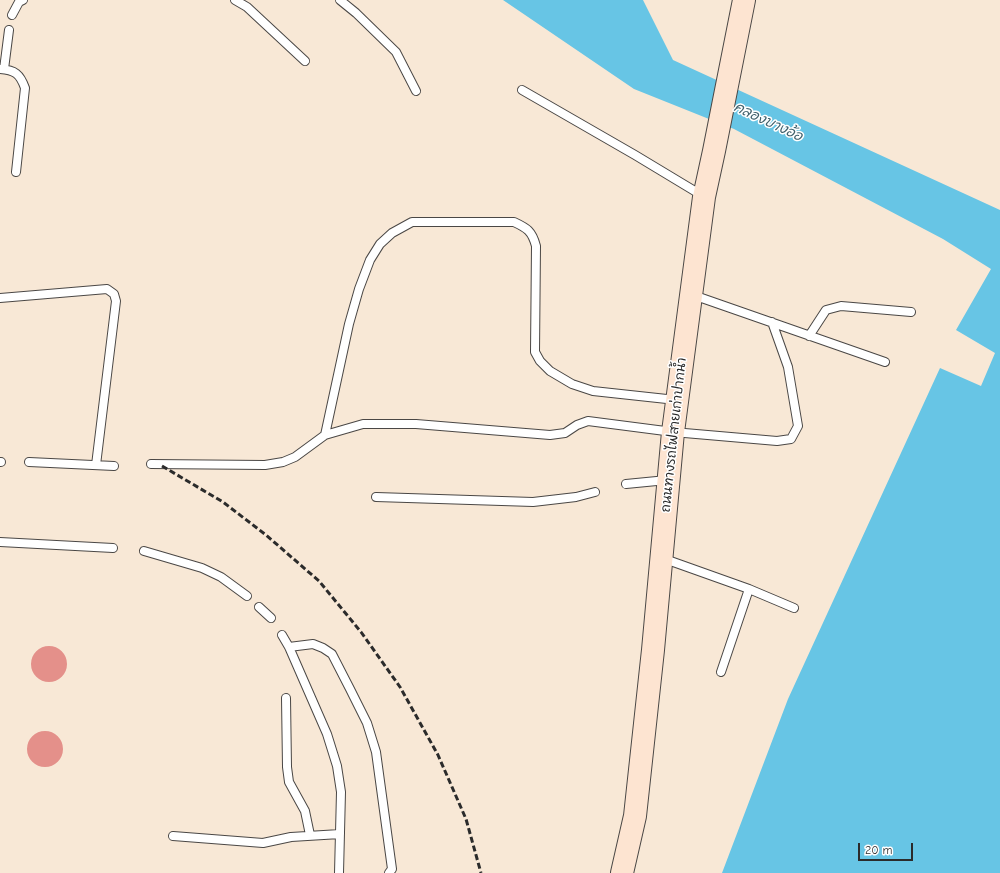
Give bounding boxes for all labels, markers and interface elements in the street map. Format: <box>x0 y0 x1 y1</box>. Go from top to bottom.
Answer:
water label: คลองบางอ้อ <box>731 99 805 145</box>
street label: ถนนทางรถไฟสายเก่าปากน้ำ <box>658 357 690 513</box>
scale bar <box>860 835 915 861</box>
text: 20 m <box>865 843 893 857</box>

